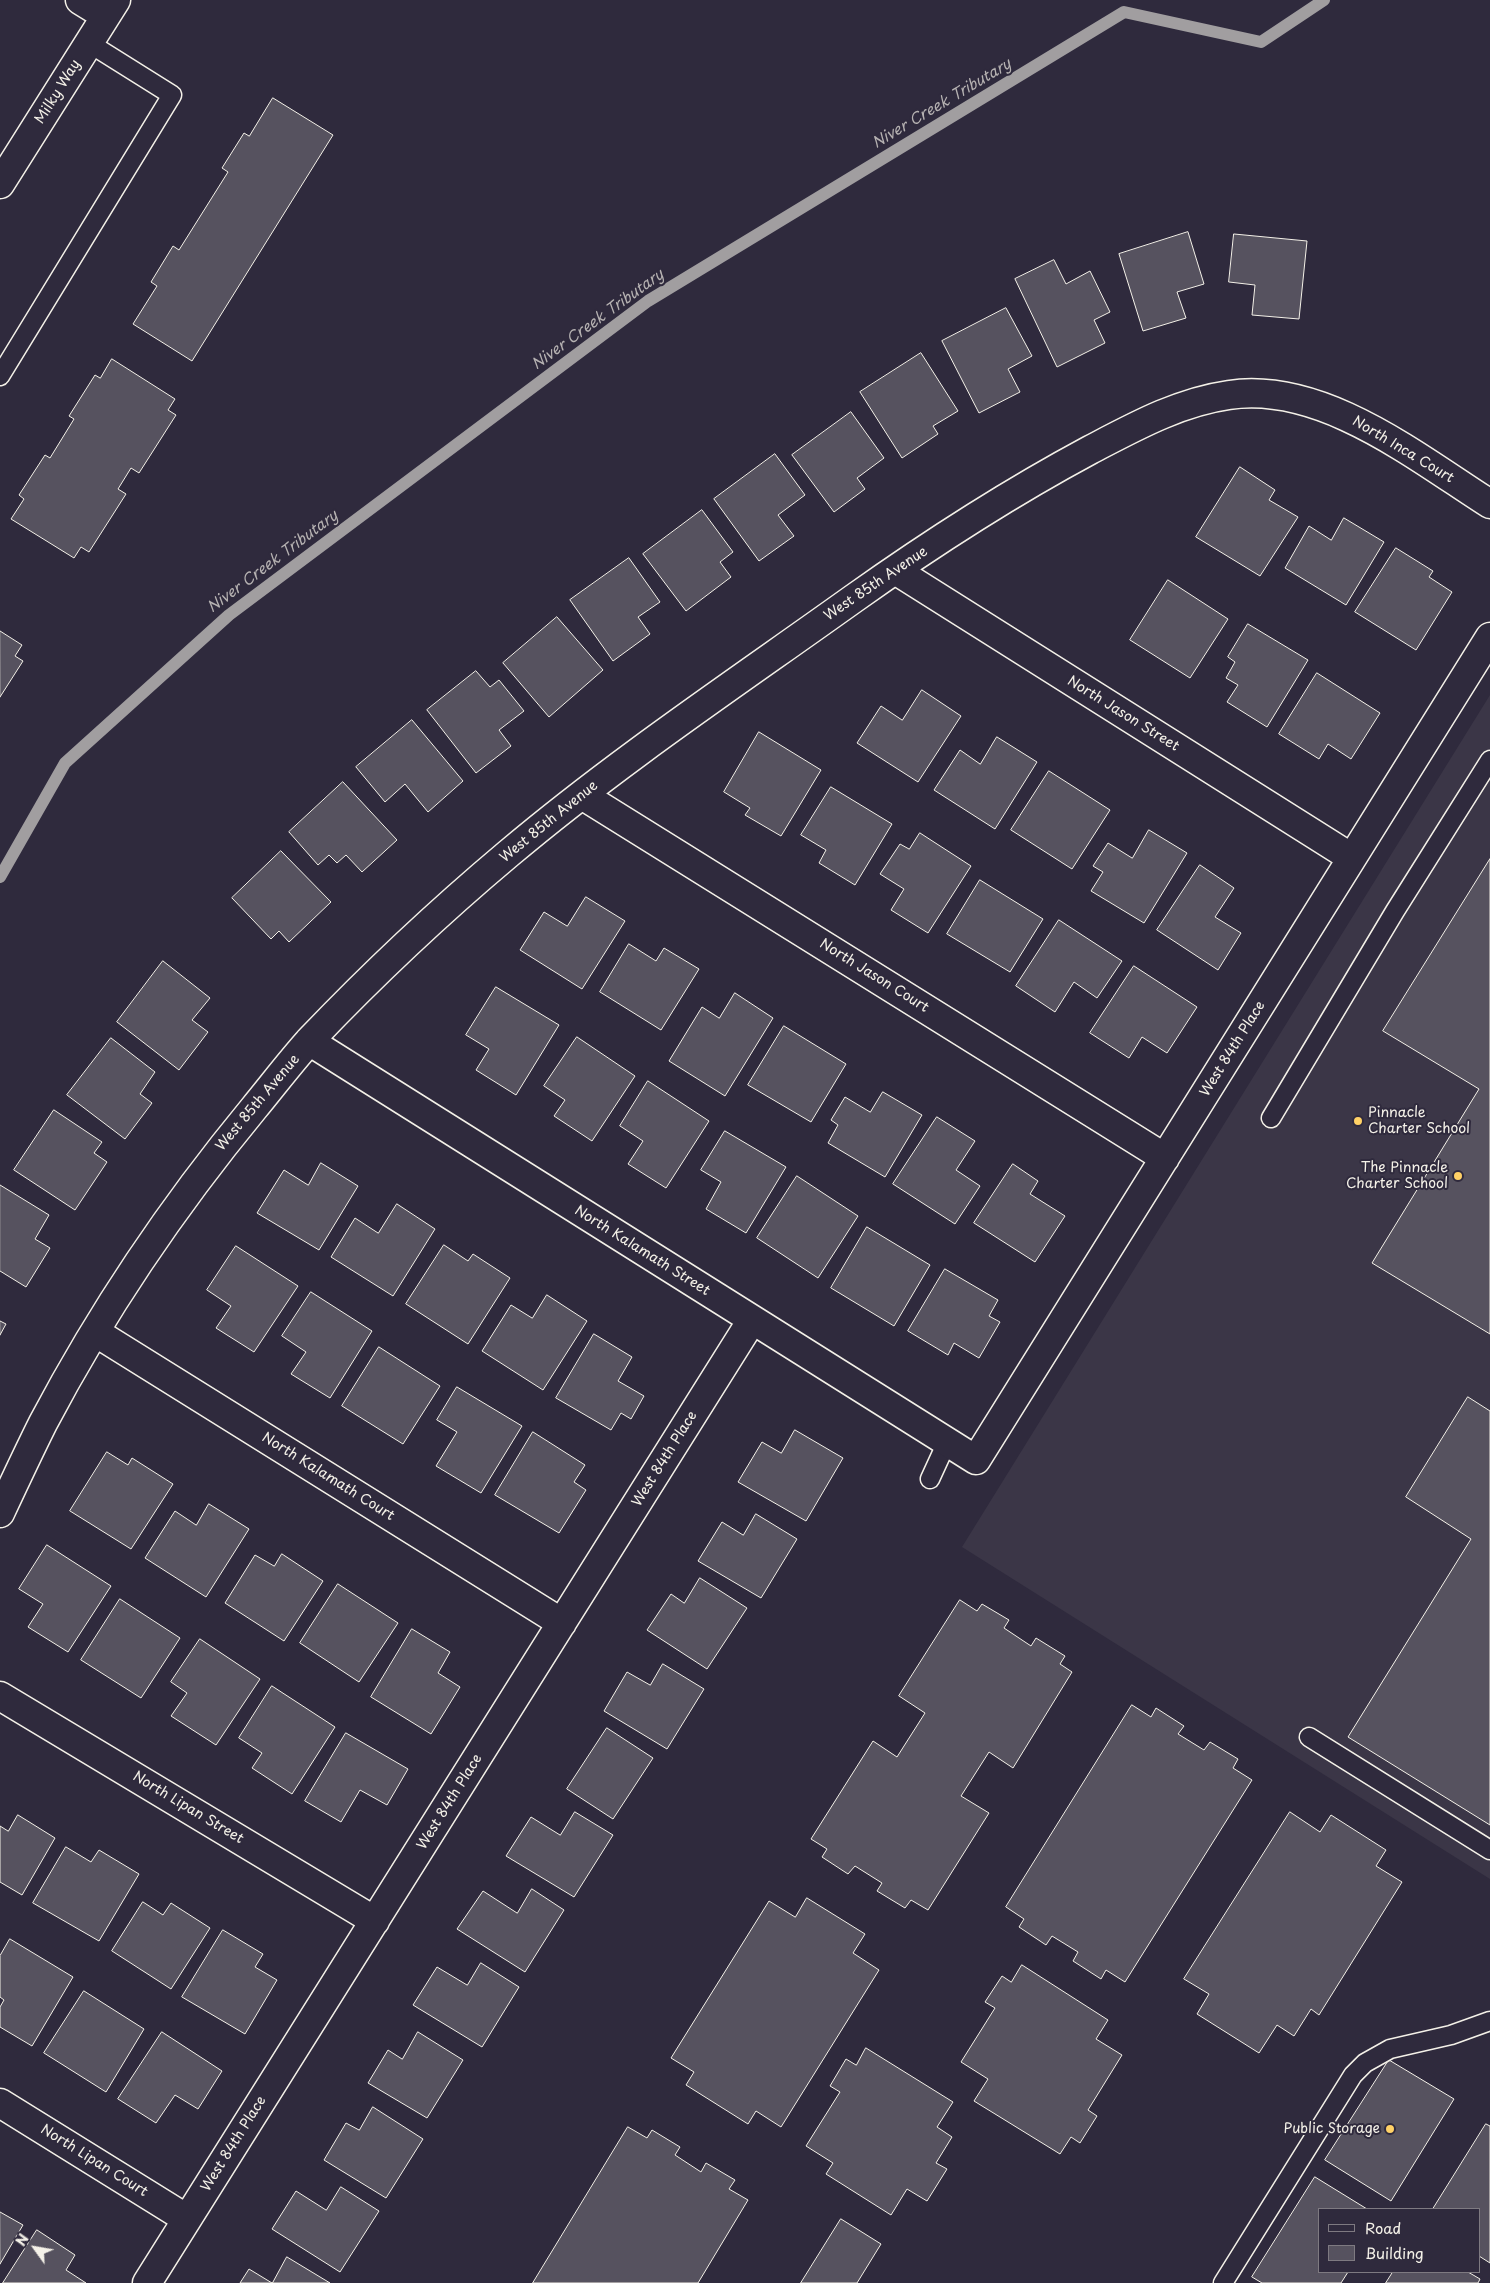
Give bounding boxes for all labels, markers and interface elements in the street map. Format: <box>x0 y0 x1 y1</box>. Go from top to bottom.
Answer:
water label: Niver Creek Tributary <box>869 55 1015 153</box>
street label: Milky Way <box>32 57 84 127</box>
water label: Niver Creek Tributary <box>528 266 668 374</box>
street label: North Inca Court <box>1349 413 1457 487</box>
water label: Niver Creek Tributary <box>204 507 342 617</box>
street label: West 85th Avenue <box>821 543 931 625</box>
street label: North Jason Street <box>1064 673 1182 755</box>
street label: West 85th Avenue <box>497 777 601 867</box>
street label: North Jason Court <box>816 936 932 1016</box>
street label: West 84th Place <box>1197 998 1269 1100</box>
street label: West 85th Avenue <box>213 1051 303 1155</box>
place label: Pinnacle Charter School <box>1368 1105 1470 1138</box>
marker: Pinnacle Charter School <box>1352 1115 1364 1127</box>
place label: The Pinnacle Charter School <box>1346 1160 1448 1192</box>
marker: The Pinnacle Charter School <box>1452 1170 1464 1182</box>
street label: North Kalamath Street <box>571 1202 713 1300</box>
street label: West 84th Place <box>629 1408 701 1510</box>
street label: North Kalamath Court <box>259 1429 397 1525</box>
street label: West 84th Place <box>414 1751 486 1853</box>
street label: North Lipan Street <box>130 1768 246 1848</box>
street label: West 84th Place <box>198 2093 270 2195</box>
street label: North Lipan Court <box>37 2121 151 2201</box>
place label: Public Storage <box>1284 2121 1380 2137</box>
marker: Public Storage <box>1384 2123 1396 2135</box>
legend <box>1318 2208 1480 2273</box>
text: Road <box>1365 2216 1401 2239</box>
north arrow <box>10 2223 60 2273</box>
text: N <box>10 2230 34 2250</box>
text: Building <box>1365 2241 1424 2264</box>

